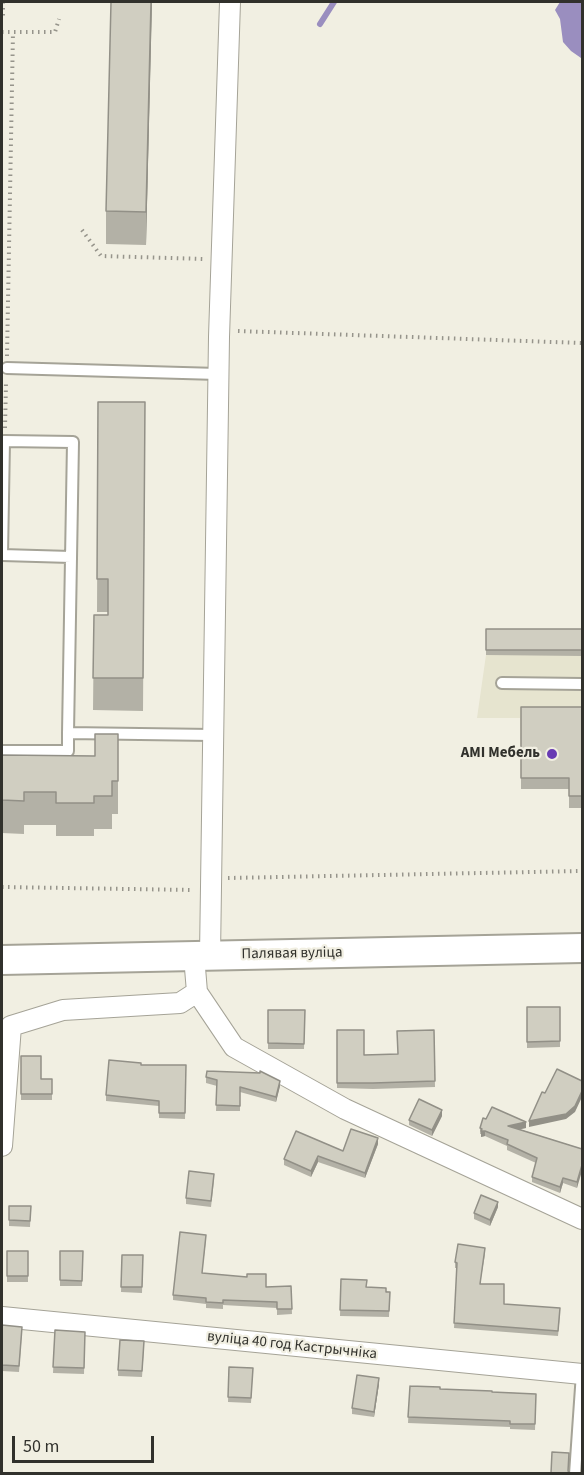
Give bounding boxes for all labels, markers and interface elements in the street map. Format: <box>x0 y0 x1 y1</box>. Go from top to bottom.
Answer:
place label: AMI Мебель <box>461 745 540 763</box>
marker: AMI Мебель <box>545 747 559 761</box>
street label: Палявая вуліца <box>241 944 343 964</box>
street label: вуліца 40 год Кастрычніка <box>206 1328 378 1364</box>
scale bar <box>15 1424 158 1462</box>
text: 50 m <box>23 1434 59 1459</box>

